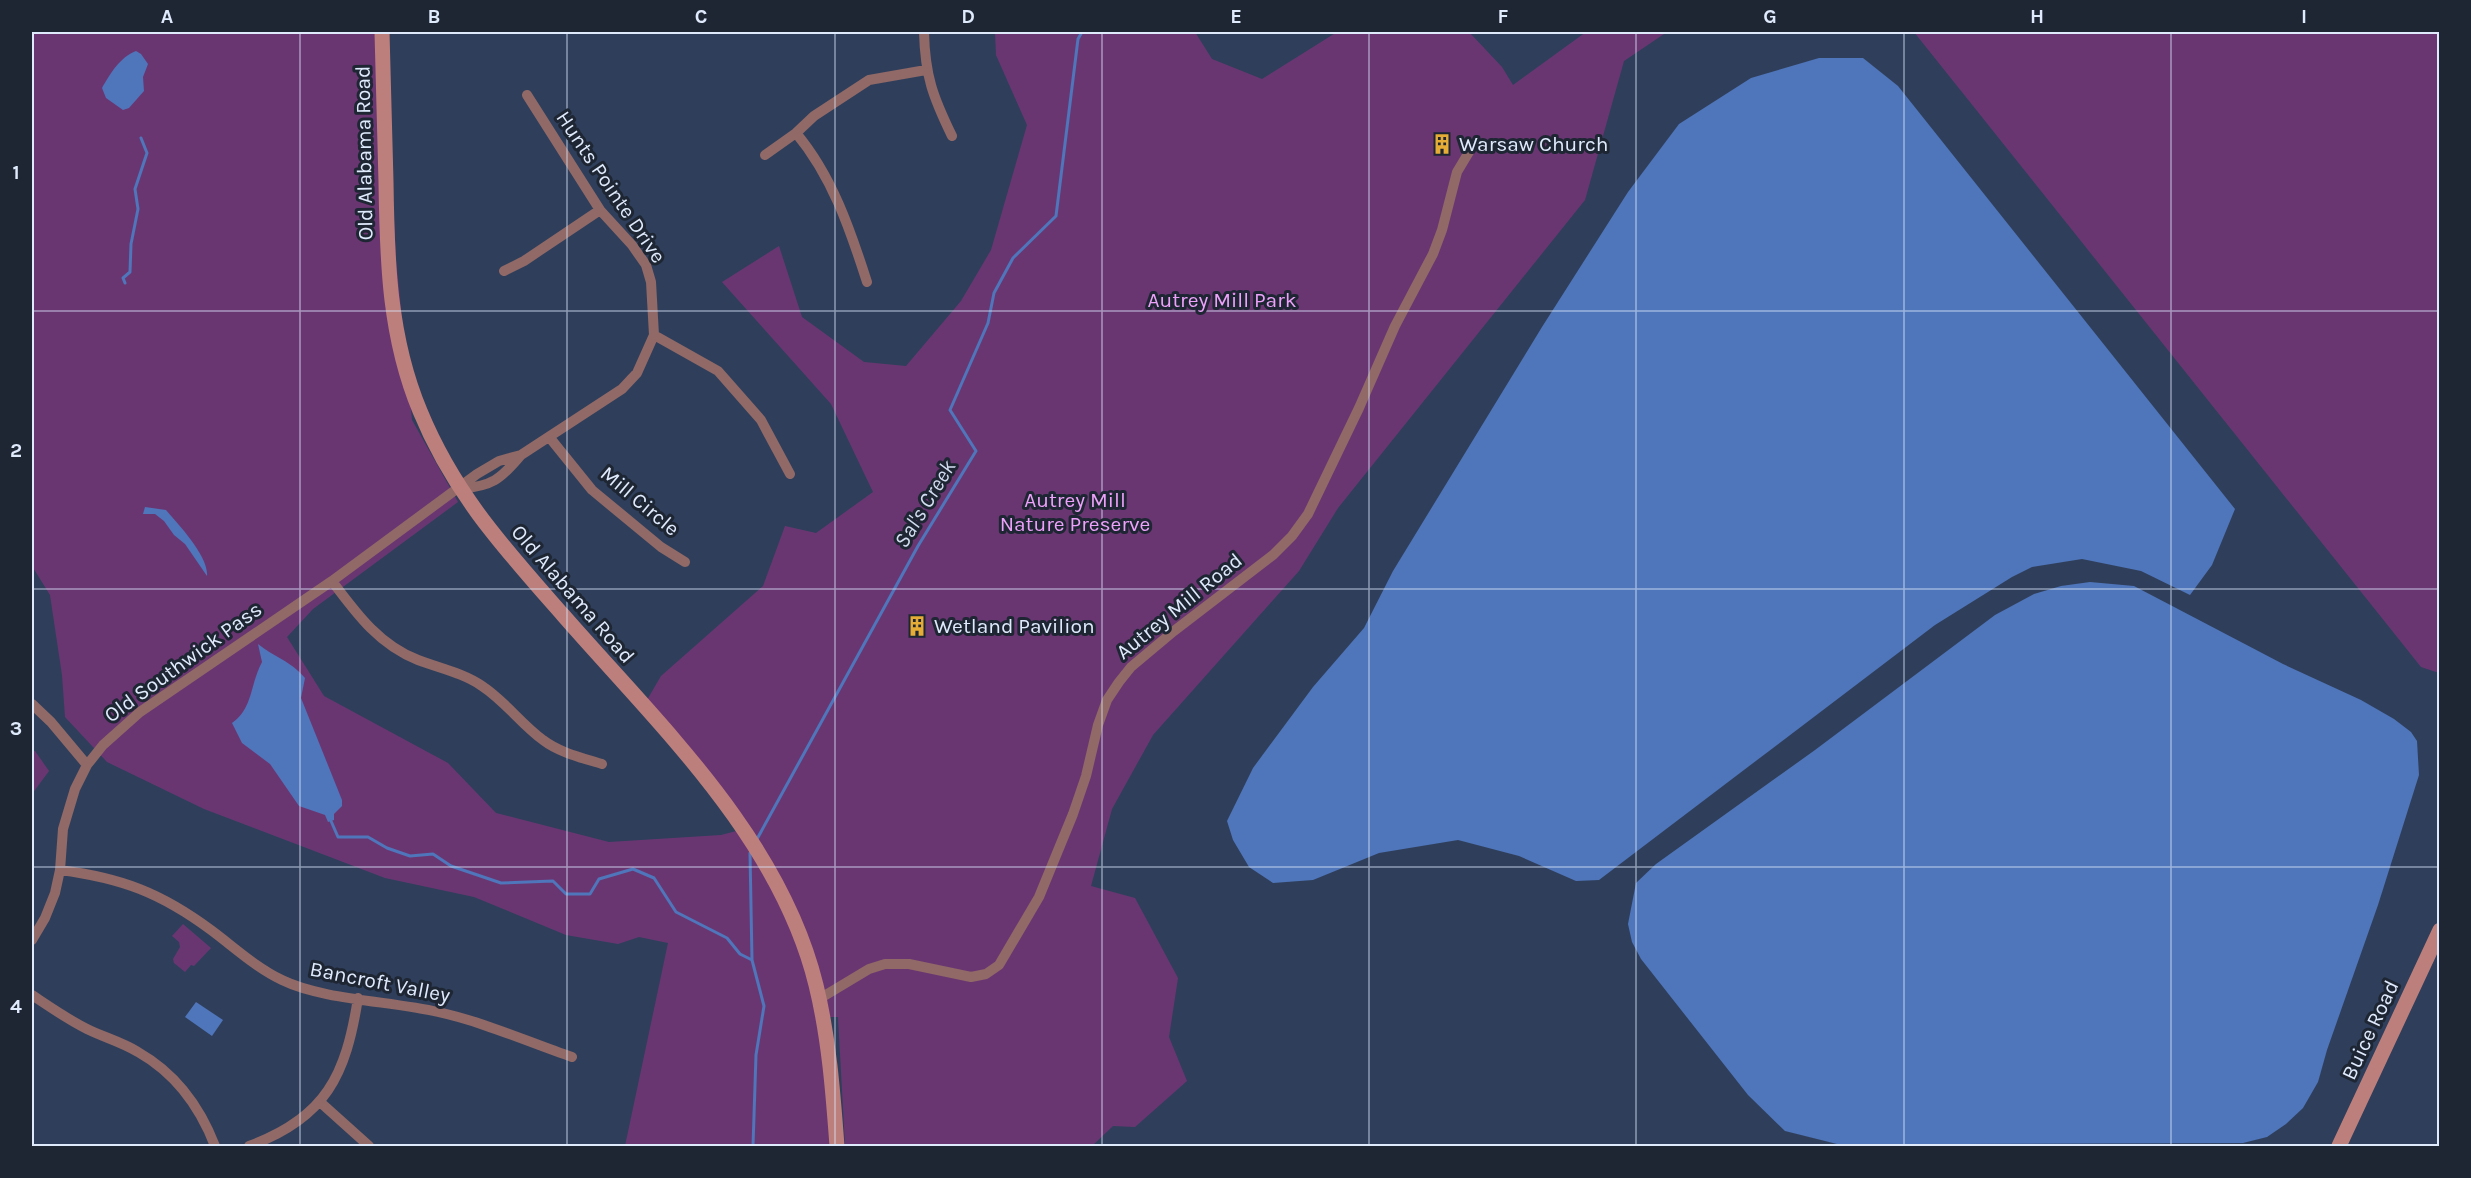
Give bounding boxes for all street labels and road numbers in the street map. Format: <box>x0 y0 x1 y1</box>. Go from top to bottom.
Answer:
street label: Old Alabama Road <box>350 65 378 241</box>
street label: Hunts Pointe Drive <box>551 106 671 268</box>
street label: Mill Circle <box>596 461 684 541</box>
street label: Old Alabama Road <box>507 520 639 668</box>
street label: Autrey Mill Road <box>1111 548 1247 664</box>
street label: Old Southwick Pass <box>100 597 266 727</box>
street label: Bancroft Valley <box>308 957 452 1007</box>
street label: Buice Road <box>2337 976 2403 1084</box>

